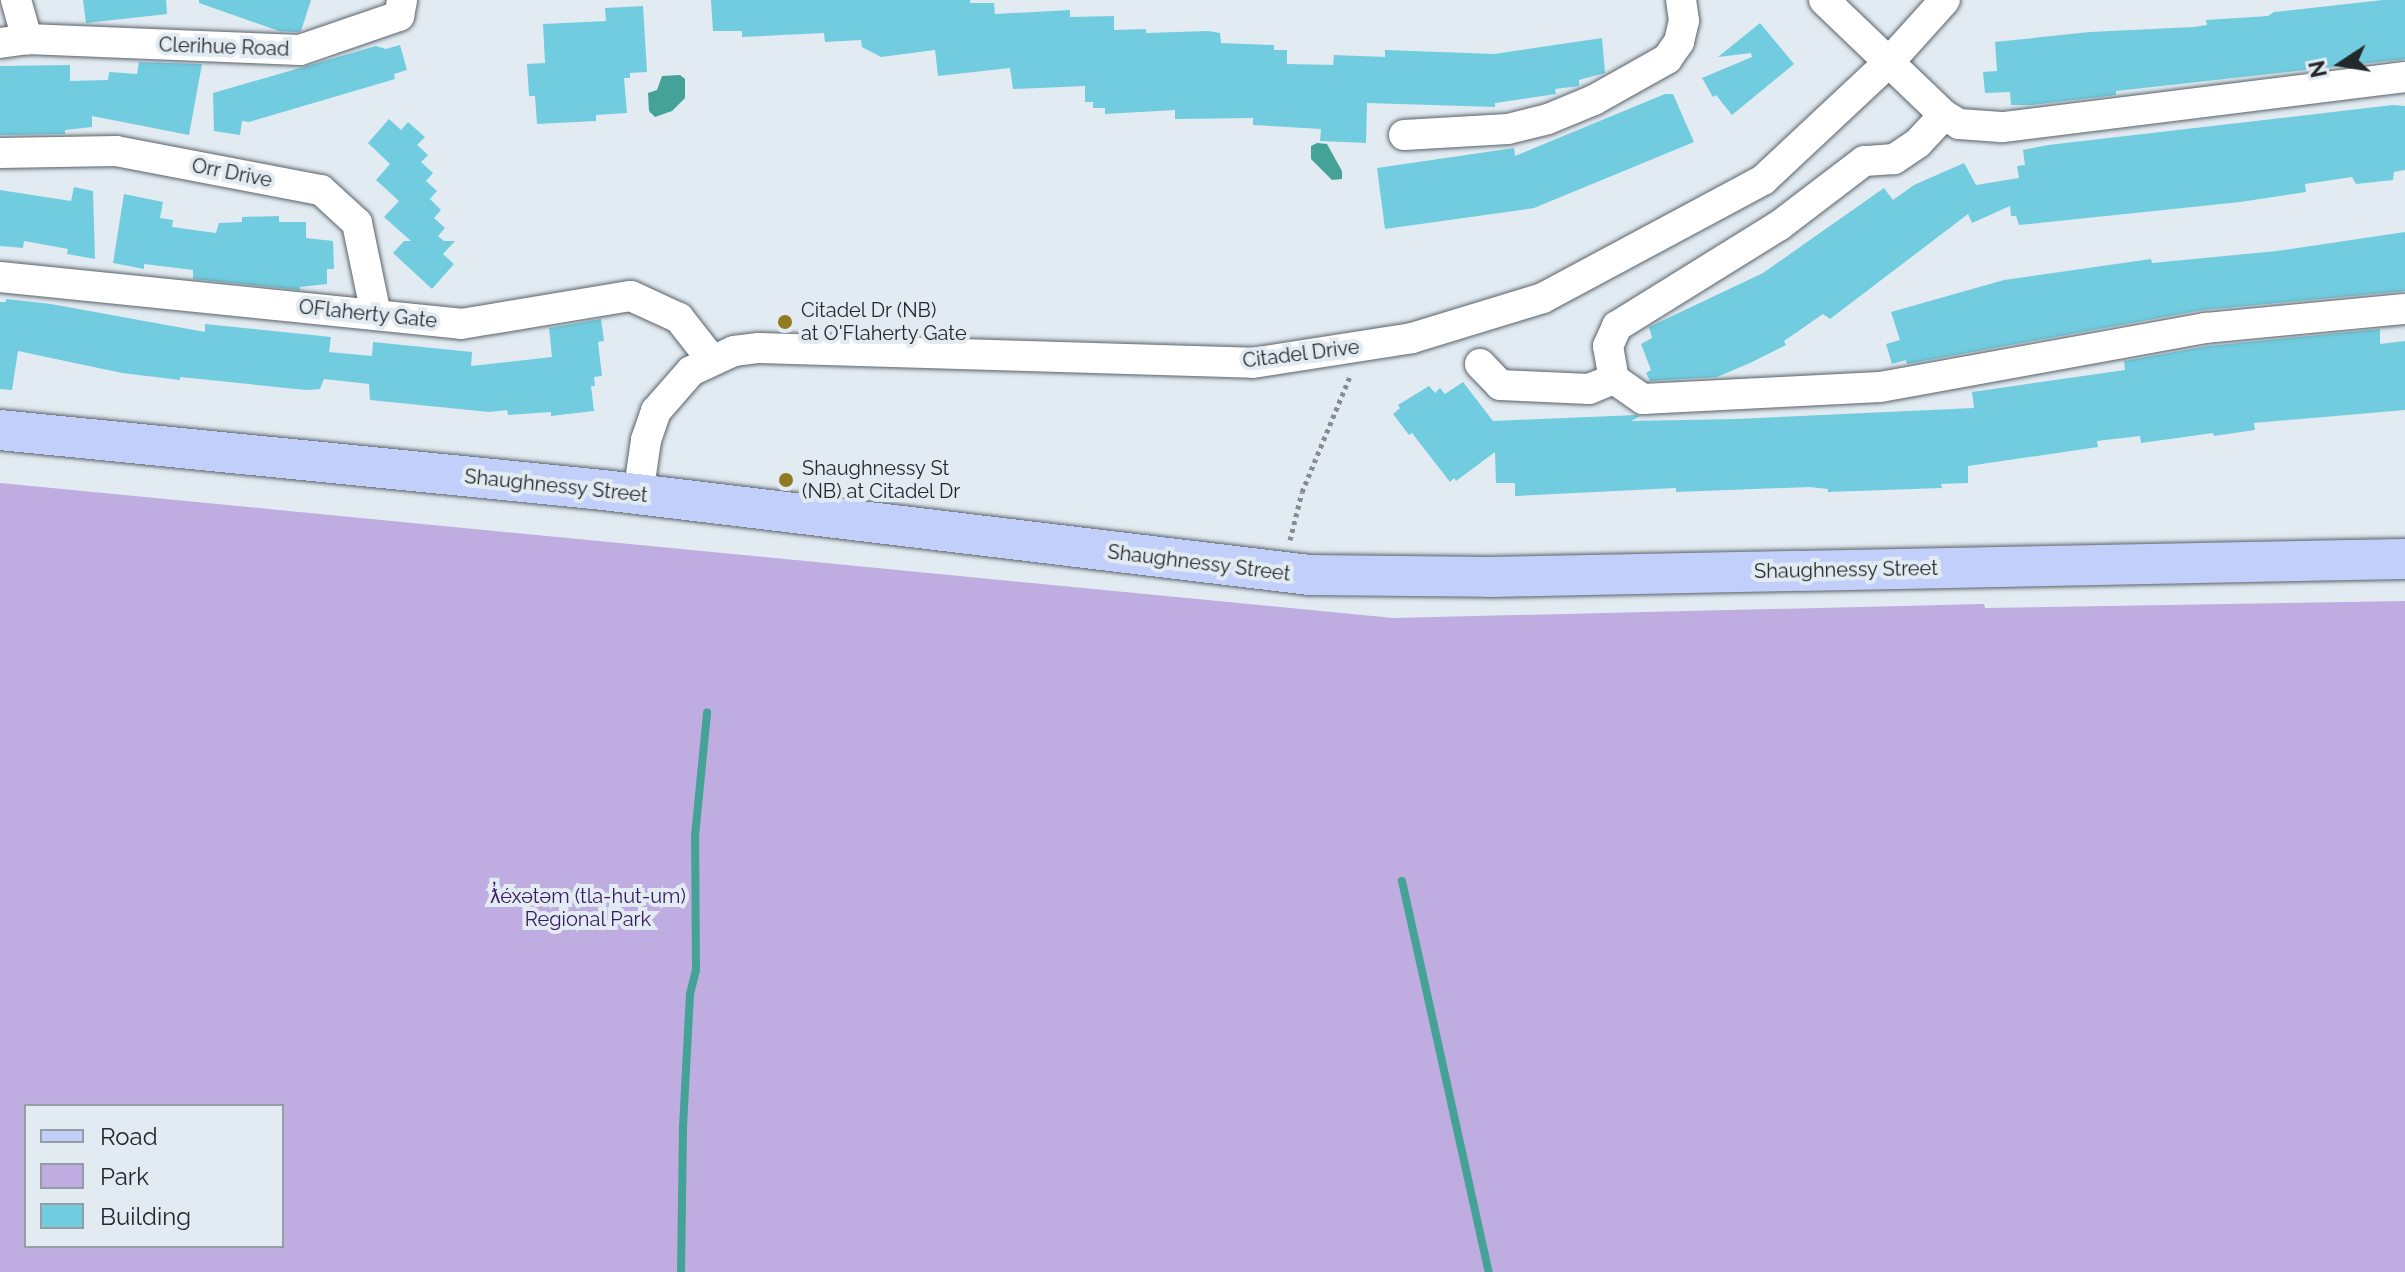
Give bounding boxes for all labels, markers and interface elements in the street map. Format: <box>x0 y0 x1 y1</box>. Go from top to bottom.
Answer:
north arrow <box>2301 24 2381 104</box>
street label: Clerihue Road <box>158 33 290 61</box>
text: N <box>2303 58 2332 80</box>
street label: Orr Drive <box>190 153 274 193</box>
street label: OFlaherty Gate <box>297 295 439 333</box>
place label: Citadel Dr (NB) at O'Flaherty Gate <box>801 298 967 345</box>
marker: Citadel Dr (NB) at O'Flaherty Gate <box>776 313 794 331</box>
street label: Citadel Drive <box>1241 335 1361 373</box>
place label: Shaughnessy St (NB) at Citadel Dr <box>802 456 961 503</box>
street label: Shaughnessy Street <box>463 464 649 508</box>
marker: Shaughnessy St (NB) at Citadel Dr <box>777 471 795 489</box>
street label: Shaughnessy Street <box>1106 540 1292 586</box>
street label: Shaughnessy Street <box>1754 556 1938 584</box>
park label: ƛ̓éxətəm (tla-hut-um) Regional Park <box>490 884 686 931</box>
legend <box>24 1104 284 1248</box>
text: Road <box>100 1122 158 1151</box>
text: Park <box>100 1162 149 1191</box>
text: Building <box>100 1202 191 1231</box>

